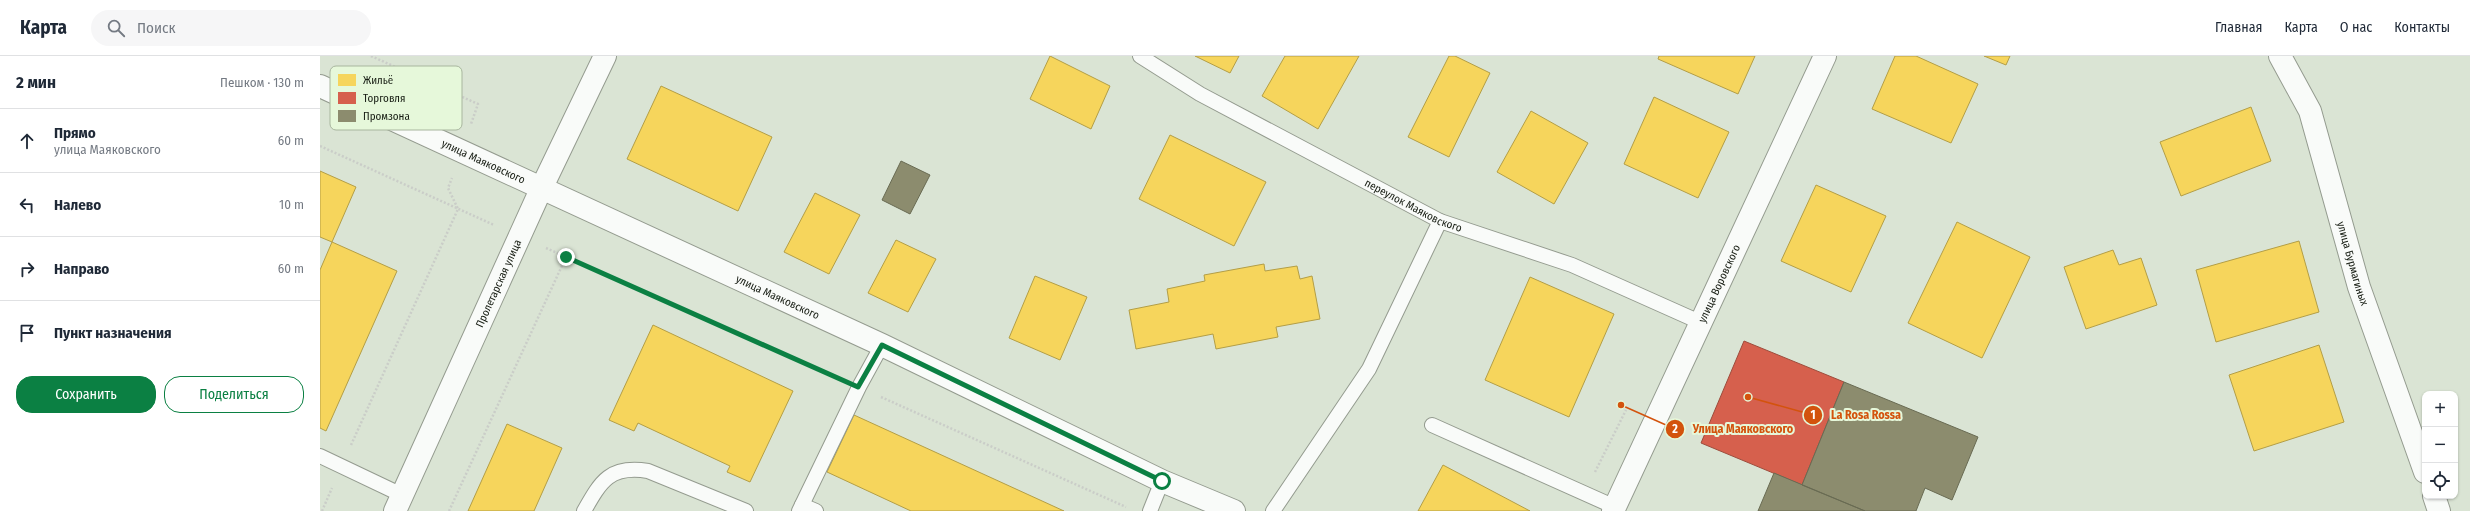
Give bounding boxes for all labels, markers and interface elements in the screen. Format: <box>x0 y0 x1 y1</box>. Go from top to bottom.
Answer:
search box <box>91 10 371 46</box>
text: Карта <box>20 16 67 39</box>
icon: search <box>105 17 127 39</box>
text: Поиск <box>137 19 175 37</box>
text: Главная <box>2215 19 2262 36</box>
text: Карта <box>2284 19 2318 36</box>
text: О нас <box>2340 19 2372 36</box>
text: Контакты <box>2394 19 2450 36</box>
legend <box>330 66 462 130</box>
text: 2 мин <box>16 72 56 93</box>
text: Жильё <box>363 74 393 87</box>
text: Пешком · 130 m <box>220 75 304 90</box>
text: Торговля <box>363 92 405 105</box>
text: Промзона <box>363 110 410 123</box>
text: Прямо <box>54 124 96 142</box>
icon: ahead <box>16 130 38 152</box>
text: 60 m <box>278 133 304 148</box>
street label: улица Маяковского <box>440 136 528 186</box>
text: улица Маяковского <box>54 142 161 157</box>
street label: переулок Маяковского <box>1363 176 1464 234</box>
icon: left <box>16 194 38 216</box>
text: Налево <box>54 196 101 214</box>
text: 10 m <box>279 197 304 212</box>
street label: улица Бурмагиных <box>2335 220 2372 307</box>
street label: Пролетарская улица <box>473 237 524 329</box>
street label: улица Воровского <box>1695 242 1743 325</box>
route end <box>557 248 575 266</box>
icon: right <box>16 258 38 280</box>
text: Направо <box>54 260 109 278</box>
text: 60 m <box>278 261 304 276</box>
street label: улица Маяковского <box>734 272 822 322</box>
icon: arrive <box>16 322 38 344</box>
text: Пункт назначения <box>54 324 172 342</box>
button: Сохранить <box>16 376 156 413</box>
button: Поделиться <box>164 376 304 413</box>
map controls <box>2422 391 2458 499</box>
button: + <box>2422 391 2458 427</box>
callout: La Rosa Rossa <box>1803 403 1909 427</box>
text: 1 <box>1810 408 1816 422</box>
text: La Rosa Rossa <box>1831 408 1901 422</box>
callout: Улица Маяковского <box>1665 417 1802 441</box>
text: 2 <box>1671 422 1678 436</box>
text: Улица Маяковского <box>1692 422 1794 436</box>
button: − <box>2422 427 2458 463</box>
button: locate <box>2422 463 2458 499</box>
route start <box>1153 472 1171 490</box>

